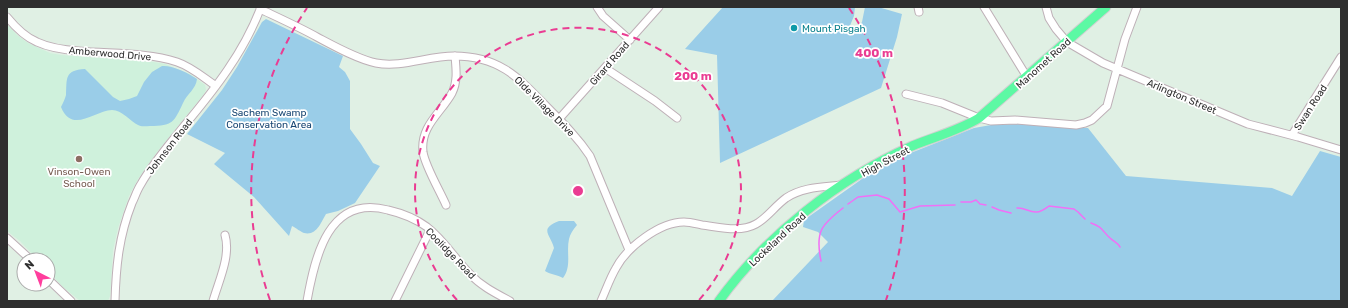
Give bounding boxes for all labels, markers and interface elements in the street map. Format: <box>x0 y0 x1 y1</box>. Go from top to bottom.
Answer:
marker: Mount Pisgah <box>789 23 799 33</box>
place label: Mount Pisgah <box>802 23 866 35</box>
street label: Manomet Road <box>1014 36 1074 92</box>
street label: Girard Road <box>587 39 632 88</box>
street label: Amberwood Drive <box>68 44 152 64</box>
text: 400 m <box>855 46 893 60</box>
text: 200 m <box>674 69 712 83</box>
street label: Olde Village Drive <box>512 74 577 140</box>
street label: Arlington Street <box>1145 77 1218 117</box>
street label: Swan Road <box>1292 83 1330 133</box>
park label: Sachem Swamp Conservation Area <box>226 107 312 131</box>
street label: Johnson Road <box>144 116 195 177</box>
street label: High Street <box>859 144 912 180</box>
marker: Vinson-Owen School <box>74 154 84 164</box>
place label: Vinson-Owen School <box>47 166 111 190</box>
centre of rings <box>571 184 585 198</box>
street label: Lockeland Road <box>747 210 809 269</box>
street label: Coolidge Road <box>423 226 478 282</box>
north arrow <box>16 252 56 292</box>
text: N <box>22 257 37 272</box>

